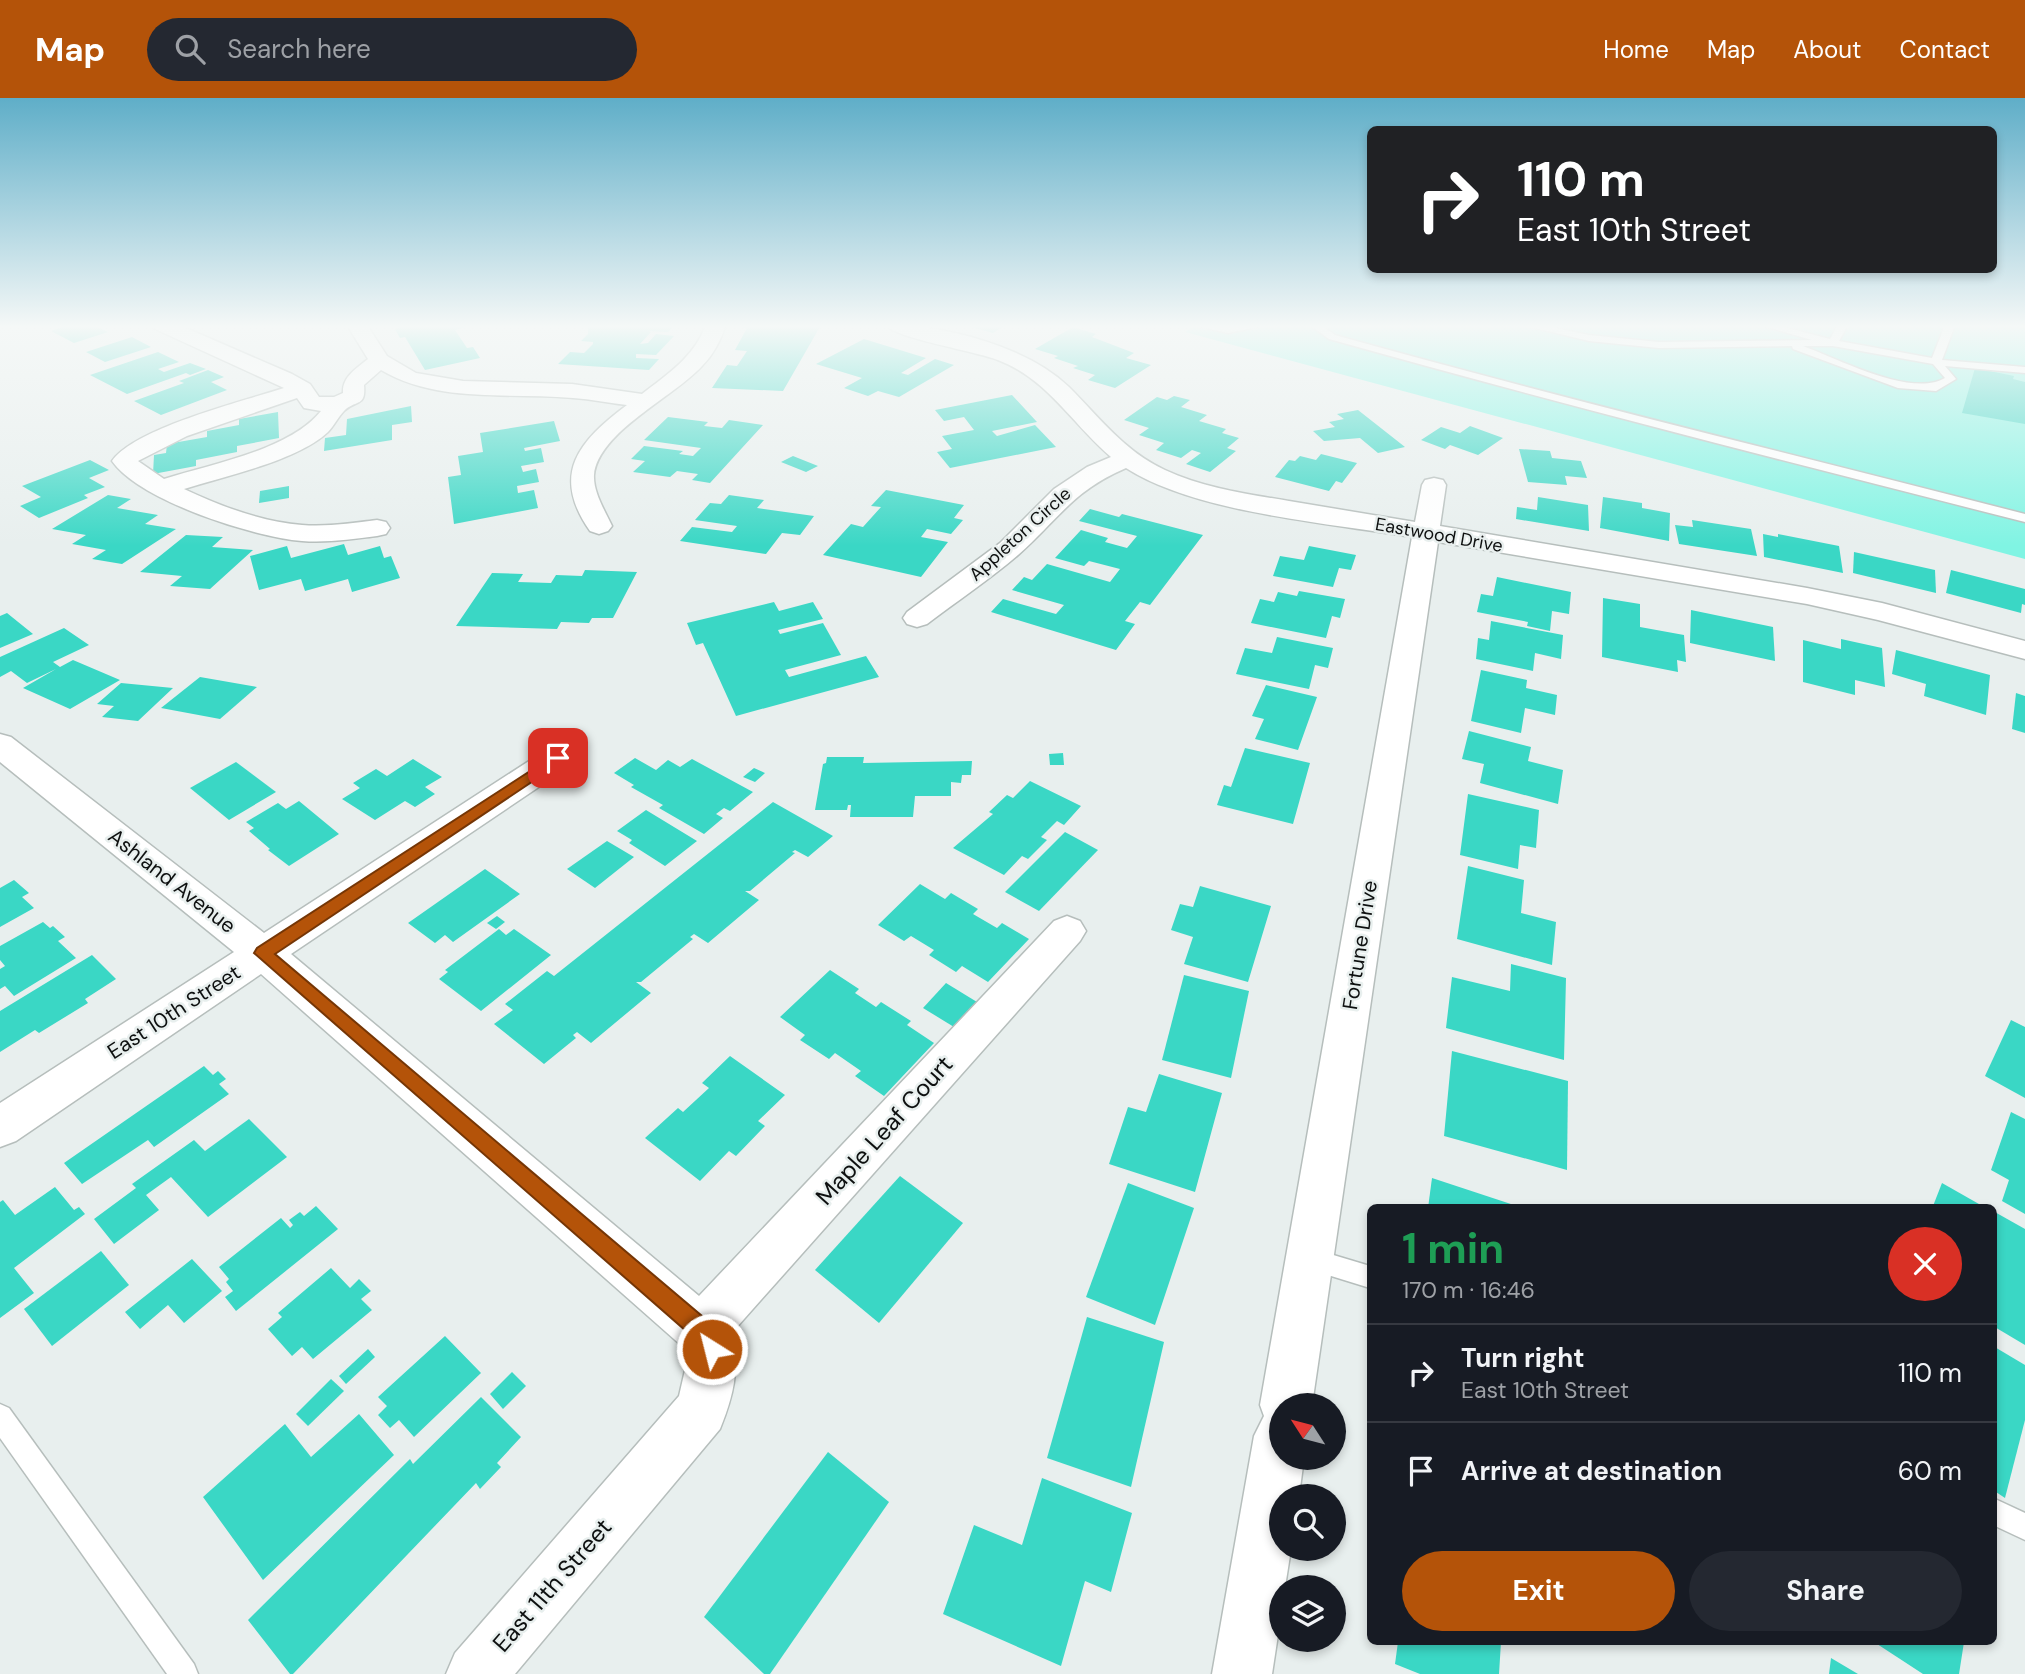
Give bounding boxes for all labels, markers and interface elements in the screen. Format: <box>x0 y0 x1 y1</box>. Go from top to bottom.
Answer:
search box <box>147 18 637 81</box>
text: Map <box>35 28 105 71</box>
icon: search <box>171 30 209 68</box>
text: Search here <box>227 32 371 66</box>
text: Home <box>1603 34 1669 65</box>
text: Map <box>1707 34 1755 65</box>
text: About <box>1793 34 1862 65</box>
text: Contact <box>1900 34 1990 65</box>
text: 110 m <box>1517 147 1645 211</box>
icon: right <box>1402 154 1493 245</box>
text: East 10th Street <box>1517 209 1751 251</box>
street label: Appleton Circle <box>964 482 1076 586</box>
street label: Eastwood Drive <box>1373 512 1505 558</box>
pin <box>528 728 588 788</box>
icon: arrive <box>539 739 577 777</box>
street label: Ashland Avenue <box>102 822 242 940</box>
street label: Fortune Drive <box>1336 878 1384 1012</box>
street label: East 10th Street <box>102 958 246 1066</box>
street label: Maple Leaf Court <box>809 1049 959 1211</box>
text: 1 min <box>1402 1221 1504 1276</box>
button: close <box>1888 1227 1962 1301</box>
text: 170 m · 16:46 <box>1402 1275 1535 1305</box>
position arrow <box>675 1312 749 1386</box>
text: Turn right <box>1461 1341 1585 1375</box>
icon: right <box>1402 1354 1440 1392</box>
text: 110 m <box>1898 1356 1962 1390</box>
text: East 10th Street <box>1461 1375 1629 1405</box>
north arrow <box>1269 1393 1346 1470</box>
map controls <box>1269 1393 1346 1652</box>
icon: arrive <box>1402 1452 1440 1490</box>
text: Arrive at destination <box>1461 1454 1722 1488</box>
text: 60 m <box>1898 1454 1962 1488</box>
button: search <box>1269 1484 1346 1561</box>
street label: East 11th Street <box>486 1512 618 1658</box>
button: Exit <box>1402 1551 1675 1631</box>
button: Share <box>1689 1551 1962 1631</box>
button: layers <box>1269 1575 1346 1652</box>

